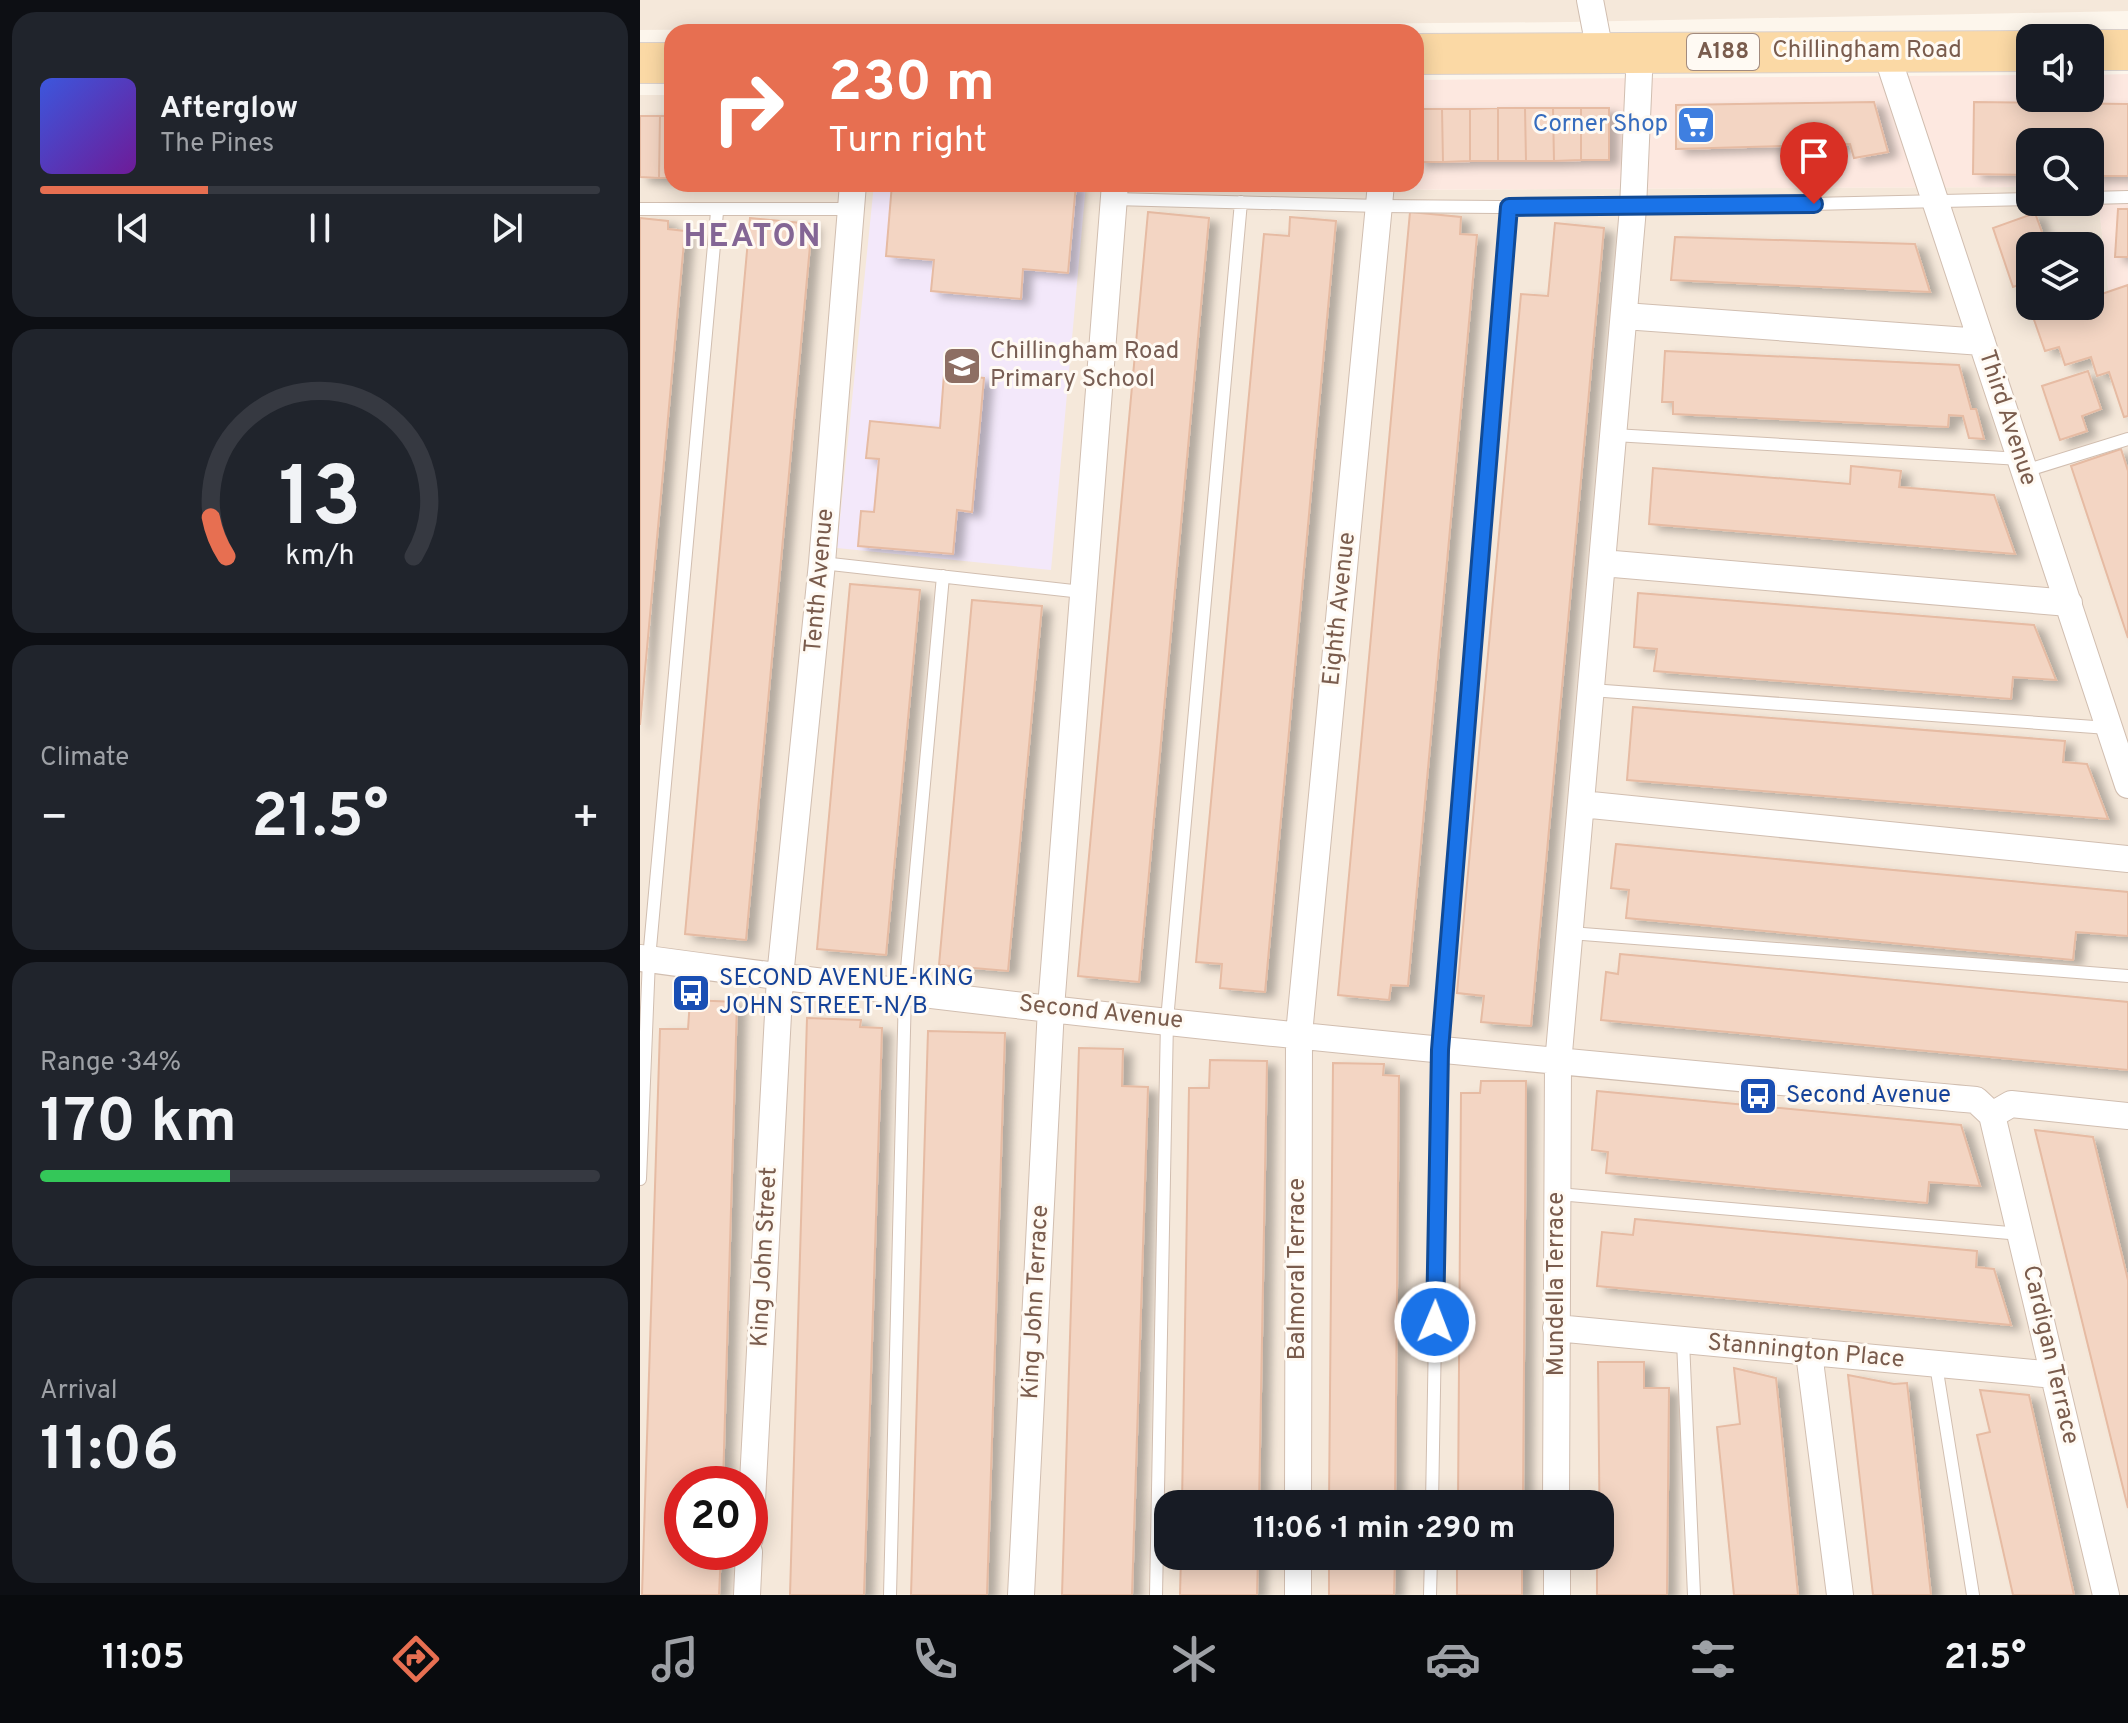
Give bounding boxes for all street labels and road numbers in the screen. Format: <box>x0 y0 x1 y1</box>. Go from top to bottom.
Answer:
road number: A188 <box>1687 34 1759 70</box>
street label: Chillingham Road <box>1772 36 1962 66</box>
street label: Third Avenue <box>1971 346 2043 490</box>
street label: Tenth Avenue <box>799 507 841 655</box>
street label: Eighth Avenue <box>1317 531 1363 687</box>
street label: Second Avenue <box>1017 989 1185 1037</box>
street label: King John Street <box>745 1166 785 1348</box>
street label: Balmoral Terrace <box>1283 1178 1313 1360</box>
street label: Mundella Terrace <box>1542 1192 1572 1376</box>
street label: King John Terrace <box>1016 1204 1056 1400</box>
street label: Cardigan Terrace <box>2015 1263 2085 1447</box>
street label: Stannington Place <box>1706 1328 1906 1376</box>

